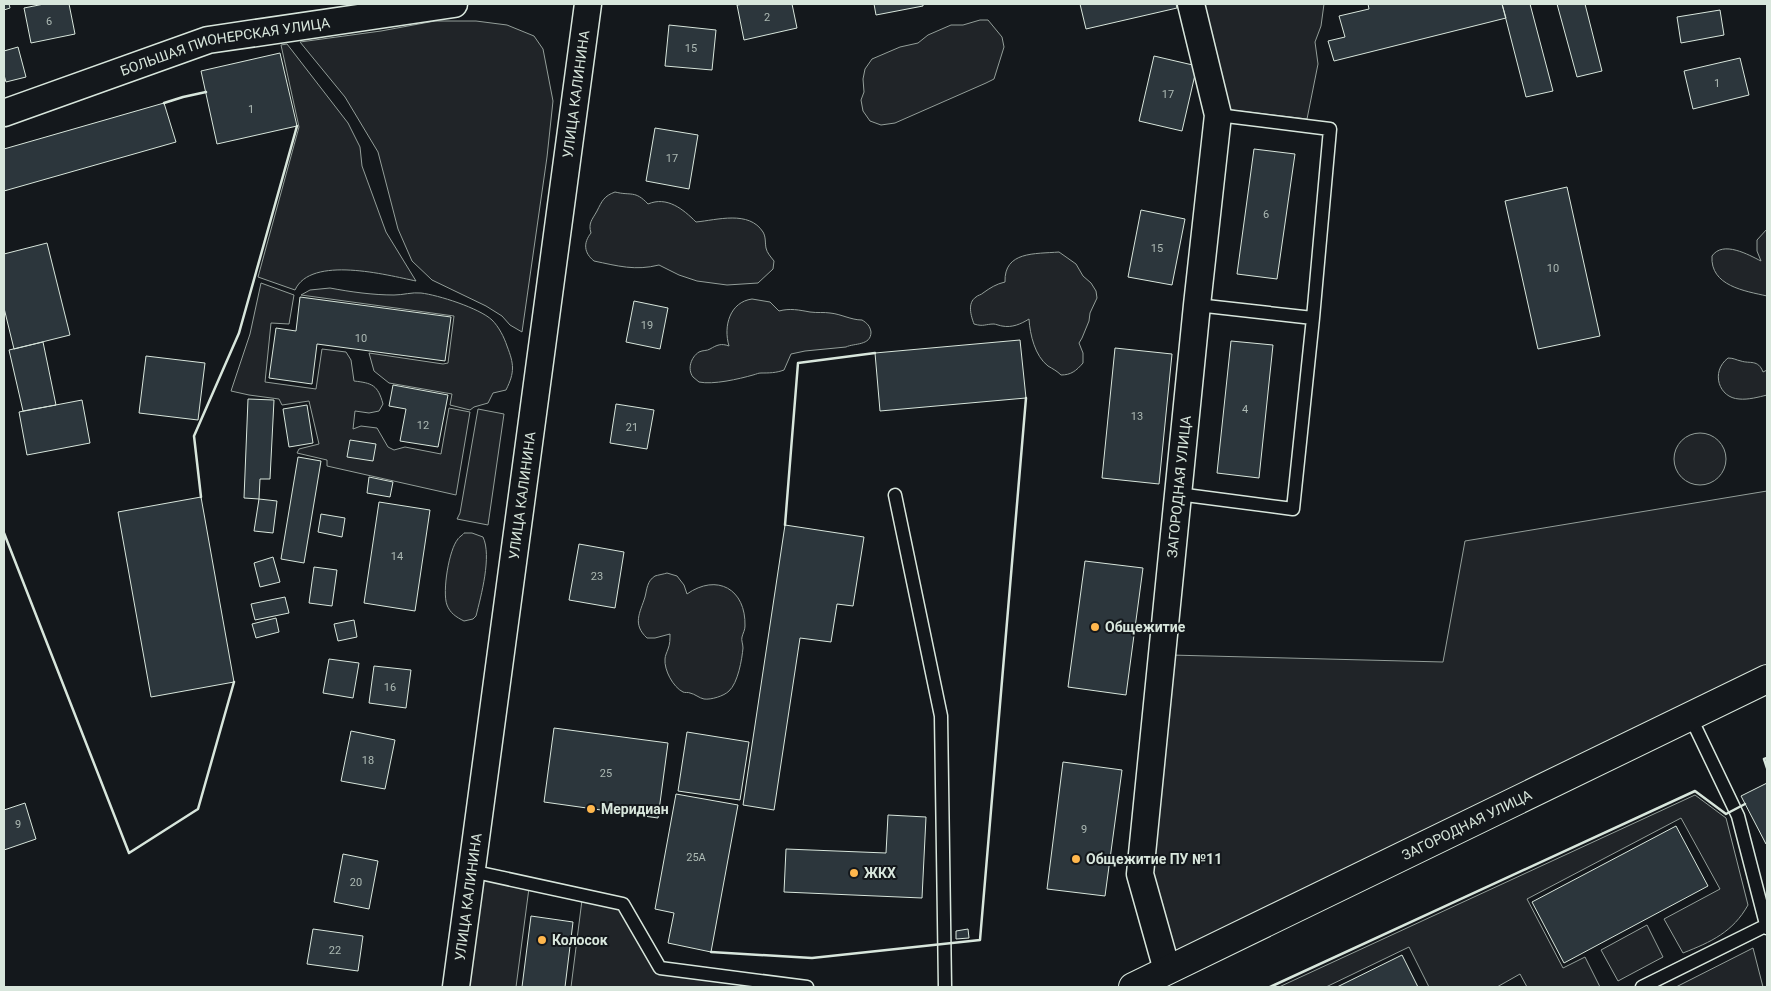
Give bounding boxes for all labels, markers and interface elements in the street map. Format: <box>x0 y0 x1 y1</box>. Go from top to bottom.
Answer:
house number: 2 <box>764 11 770 24</box>
street label: БОЛЬШАЯ ПИОНЕРСКАЯ УЛИЦА <box>118 14 331 79</box>
house number: 6 <box>46 15 52 28</box>
street label: УЛИЦА КАЛИНИНА <box>559 29 592 159</box>
house number: 15 <box>685 42 697 55</box>
house number: 1 <box>1714 77 1720 90</box>
house number: 17 <box>1162 88 1174 101</box>
house number: 1 <box>248 103 254 116</box>
house number: 17 <box>666 152 678 165</box>
house number: 6 <box>1263 208 1269 221</box>
house number: 15 <box>1151 242 1163 255</box>
house number: 10 <box>1547 262 1559 275</box>
house number: 19 <box>641 319 653 332</box>
house number: 10 <box>355 332 367 345</box>
house number: 4 <box>1242 403 1248 416</box>
house number: 13 <box>1131 410 1143 423</box>
street label: ЗАГОРОДНАЯ УЛИЦА <box>1164 415 1194 558</box>
house number: 12 <box>417 419 429 432</box>
house number: 21 <box>626 421 638 434</box>
street label: УЛИЦА КАЛИНИНА <box>506 431 539 560</box>
house number: 14 <box>391 550 403 563</box>
house number: 23 <box>591 570 603 583</box>
place label: Общежитие <box>1105 619 1186 635</box>
marker: Общежитие <box>1089 621 1101 633</box>
house number: 16 <box>384 681 396 694</box>
house number: 18 <box>362 754 374 767</box>
house number: 25 <box>600 767 612 780</box>
street label: ЗАГОРОДНАЯ УЛИЦА <box>1399 786 1534 863</box>
place label: Меридиан <box>601 801 669 817</box>
marker: Меридиан <box>585 803 597 815</box>
house number: 9 <box>15 818 21 831</box>
house number: 9 <box>1081 823 1087 836</box>
street label: УЛИЦА КАЛИНИНА <box>452 832 485 962</box>
house number: 25А <box>686 851 707 864</box>
place label: Общежитие ПУ №11 <box>1086 851 1222 867</box>
marker: Общежитие ПУ №11 <box>1070 853 1082 865</box>
place label: ЖКХ <box>864 865 896 881</box>
marker: ЖКХ <box>848 867 860 879</box>
house number: 20 <box>350 876 362 889</box>
place label: Колосок <box>552 932 608 948</box>
marker: Колосок <box>536 934 548 946</box>
house number: 22 <box>329 944 341 957</box>

